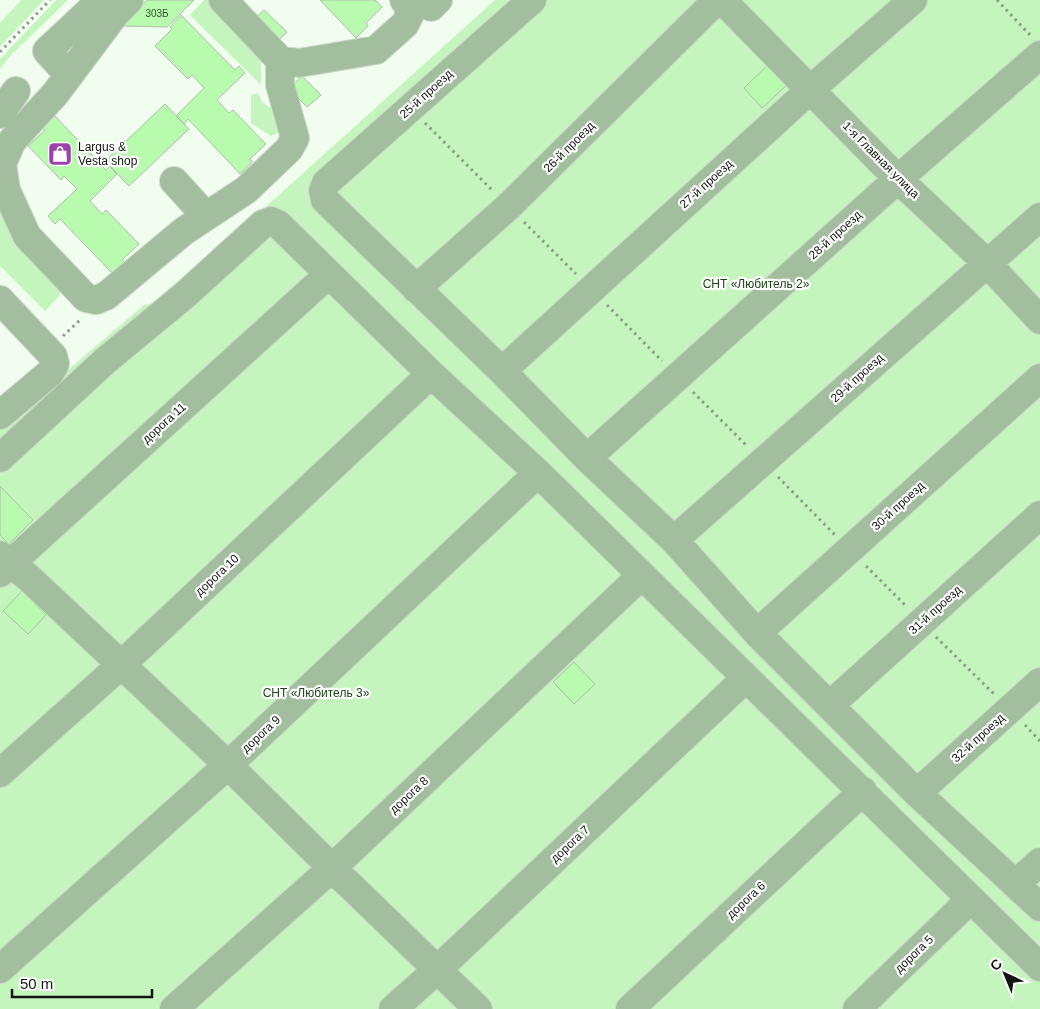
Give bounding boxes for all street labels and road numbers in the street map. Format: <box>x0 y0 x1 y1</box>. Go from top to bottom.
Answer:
street label: 25-й проезд <box>397 67 455 121</box>
street label: 26-й проезд <box>541 119 597 175</box>
street label: 1-я Главная улица <box>840 119 922 201</box>
street label: 27-й проезд <box>677 157 735 211</box>
street label: 28-й проезд <box>806 208 864 262</box>
street label: 29-й проезд <box>828 351 886 405</box>
street label: дорога 11 <box>139 400 189 446</box>
street label: 30-й проезд <box>869 479 927 533</box>
street label: дорога 10 <box>192 551 242 599</box>
street label: 31-й проезд <box>906 583 964 637</box>
street label: 32-й проезд <box>949 711 1007 765</box>
street label: дорога 9 <box>239 712 283 755</box>
street label: дорога 8 <box>387 773 431 816</box>
street label: дорога 7 <box>548 822 592 865</box>
street label: дорога 6 <box>724 878 768 921</box>
street label: дорога 5 <box>892 932 936 976</box>

